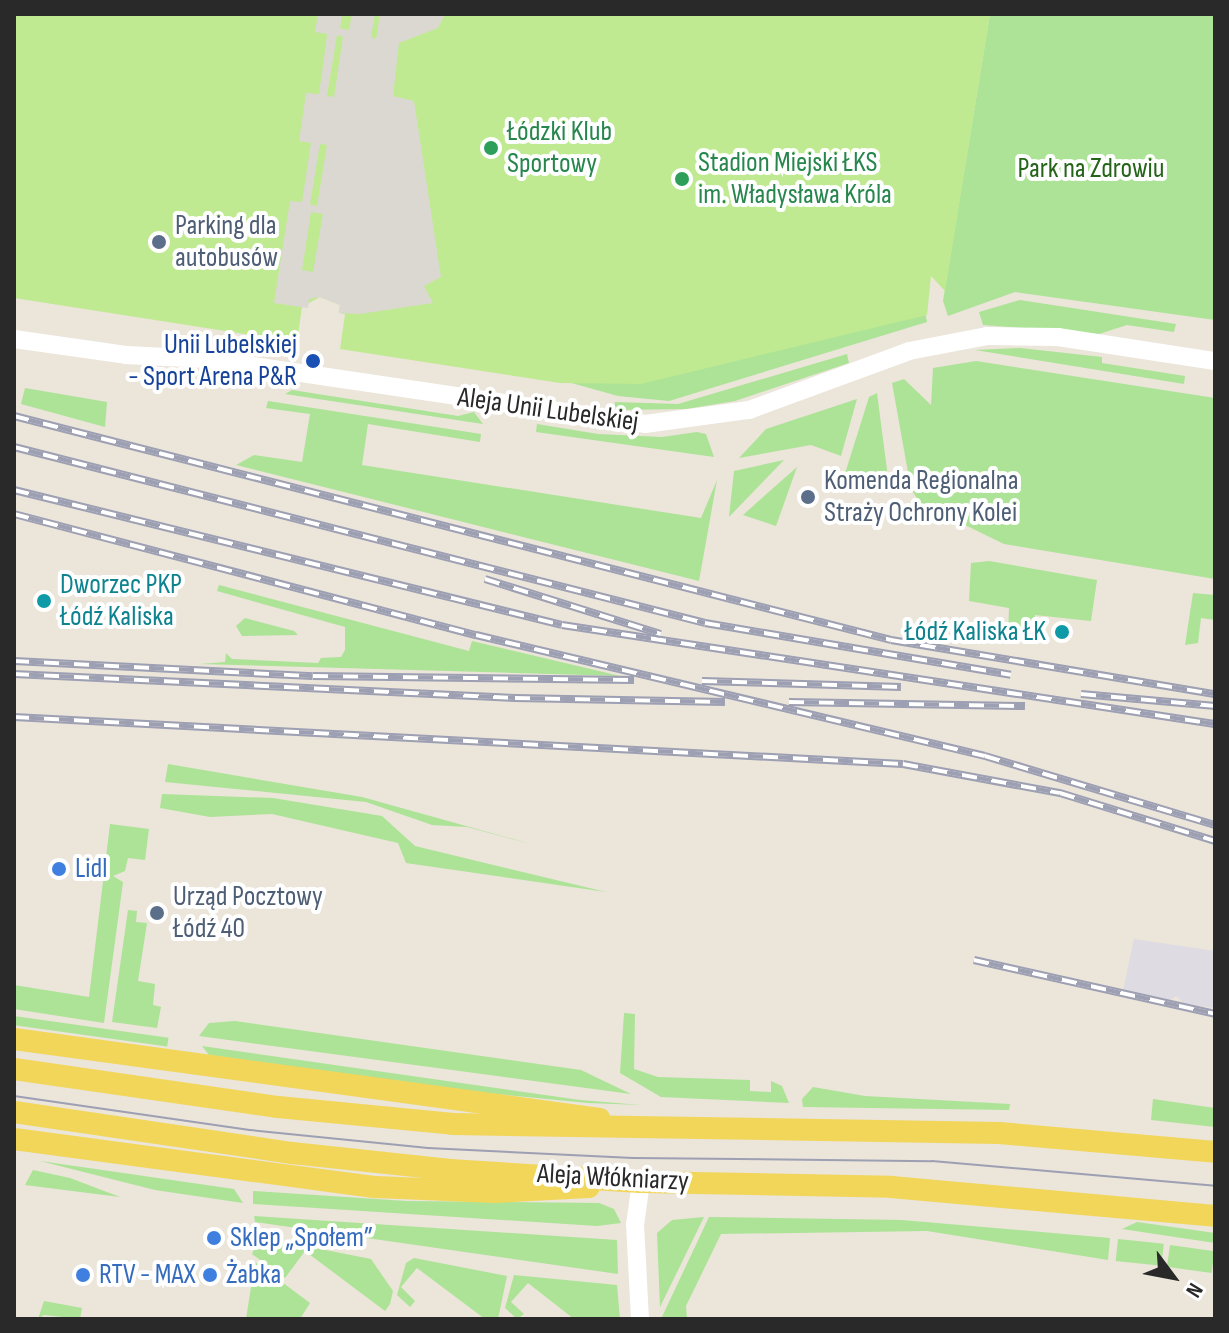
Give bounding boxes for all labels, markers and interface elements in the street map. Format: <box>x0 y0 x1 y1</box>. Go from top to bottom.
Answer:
place label: Łódzki Klub Sportowy <box>507 115 612 181</box>
marker: Łódzki Klub Sportowy <box>482 139 500 157</box>
place label: Stadion Miejski ŁKS im. Władysława Króla <box>698 146 892 212</box>
park label: Park na Zdrowiu <box>1017 152 1165 186</box>
marker: Stadion Miejski ŁKS im. Władysława Króla <box>673 170 691 188</box>
place label: Parking dla autobusów <box>175 209 278 275</box>
marker: Parking dla autobusów <box>150 233 168 251</box>
place label: Unii Lubelskiej - Sport Arena P&R <box>128 328 297 394</box>
marker: Unii Lubelskiej - Sport Arena P&R <box>304 352 322 370</box>
street label: Aleja Unii Lubelskiej <box>455 381 641 439</box>
place label: Komenda Regionalna Straży Ochrony Kolei <box>824 464 1019 530</box>
marker: Komenda Regionalna Straży Ochrony Kolei <box>799 488 817 506</box>
place label: Dworzec PKP Łódź Kaliska <box>60 568 182 634</box>
marker: Dworzec PKP Łódź Kaliska <box>35 592 53 610</box>
place label: Łódź Kaliska ŁK <box>905 615 1046 649</box>
marker: Łódź Kaliska ŁK <box>1053 623 1071 641</box>
place label: Lidl <box>75 852 107 886</box>
marker: Lidl <box>50 860 68 878</box>
place label: Urząd Pocztowy Łódź 40 <box>173 880 323 946</box>
marker: Urząd Pocztowy Łódź 40 <box>148 904 166 922</box>
street label: Aleja Włókniarzy <box>536 1157 690 1199</box>
place label: Sklep „Społem” <box>230 1221 373 1255</box>
marker: Sklep „Społem” <box>205 1229 223 1247</box>
north arrow <box>1133 1237 1213 1317</box>
place label: RTV - MAX <box>99 1258 195 1292</box>
place label: Żabka <box>226 1258 281 1292</box>
marker: RTV - MAX <box>74 1266 92 1284</box>
marker: Żabka <box>201 1266 219 1284</box>
text: N <box>1179 1278 1208 1302</box>

